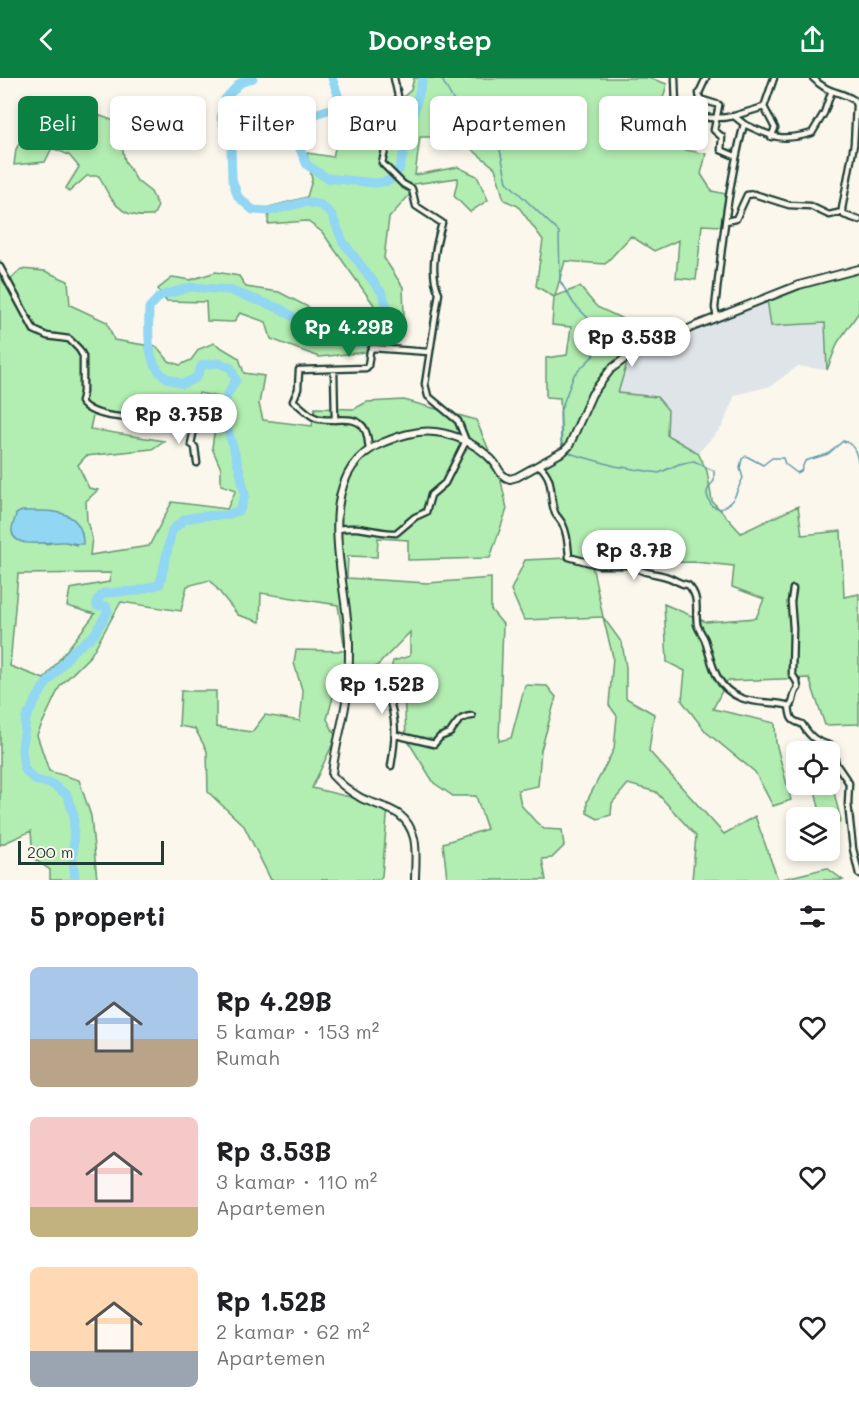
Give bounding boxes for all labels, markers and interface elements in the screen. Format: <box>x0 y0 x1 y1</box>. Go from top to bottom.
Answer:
text: Doorstep <box>367 22 492 57</box>
icon: back <box>30 23 63 56</box>
icon: share <box>796 23 829 56</box>
chip: Beli <box>18 96 98 150</box>
chip: Sewa <box>110 96 206 150</box>
chip: Filter <box>218 96 316 150</box>
chip: Baru <box>328 96 418 150</box>
chip: Apartemen <box>430 96 587 150</box>
chip: Rumah <box>599 96 708 150</box>
pin: Rp 4.29B <box>287 307 411 358</box>
text: Rp 4.29B <box>304 313 394 339</box>
pin: Rp 3.53B <box>570 317 694 368</box>
text: Rp 3.53B <box>588 323 676 349</box>
pin: Rp 3.75B <box>117 394 241 445</box>
text: Rp 3.75B <box>135 400 223 426</box>
pin: Rp 3.7B <box>579 530 689 581</box>
text: Rp 3.7B <box>596 536 672 562</box>
pin: Rp 1.52B <box>320 664 444 715</box>
text: Rp 1.52B <box>340 670 425 696</box>
map controls <box>786 741 840 861</box>
button: locate <box>786 741 840 795</box>
button: layers <box>786 807 840 861</box>
scale bar <box>18 838 164 866</box>
text: 200 m <box>27 841 74 862</box>
text: 5 properti <box>30 899 166 933</box>
icon: filters <box>796 900 829 933</box>
text: Rp 4.29B <box>216 984 332 1018</box>
icon: home <box>78 991 150 1063</box>
icon: heart <box>796 1011 829 1044</box>
text: 5 kamar · 153 m² <box>216 1018 379 1044</box>
text: Rumah <box>216 1044 279 1070</box>
text: Rp 3.53B <box>216 1134 332 1168</box>
icon: home <box>78 1141 150 1213</box>
icon: heart <box>796 1161 829 1194</box>
text: 3 kamar · 110 m² <box>216 1168 377 1194</box>
text: Apartemen <box>216 1194 325 1220</box>
text: Rp 1.52B <box>216 1284 327 1318</box>
icon: home <box>78 1291 150 1363</box>
icon: heart <box>796 1311 829 1344</box>
text: 2 kamar · 62 m² <box>216 1318 370 1344</box>
text: Apartemen <box>216 1344 325 1370</box>

